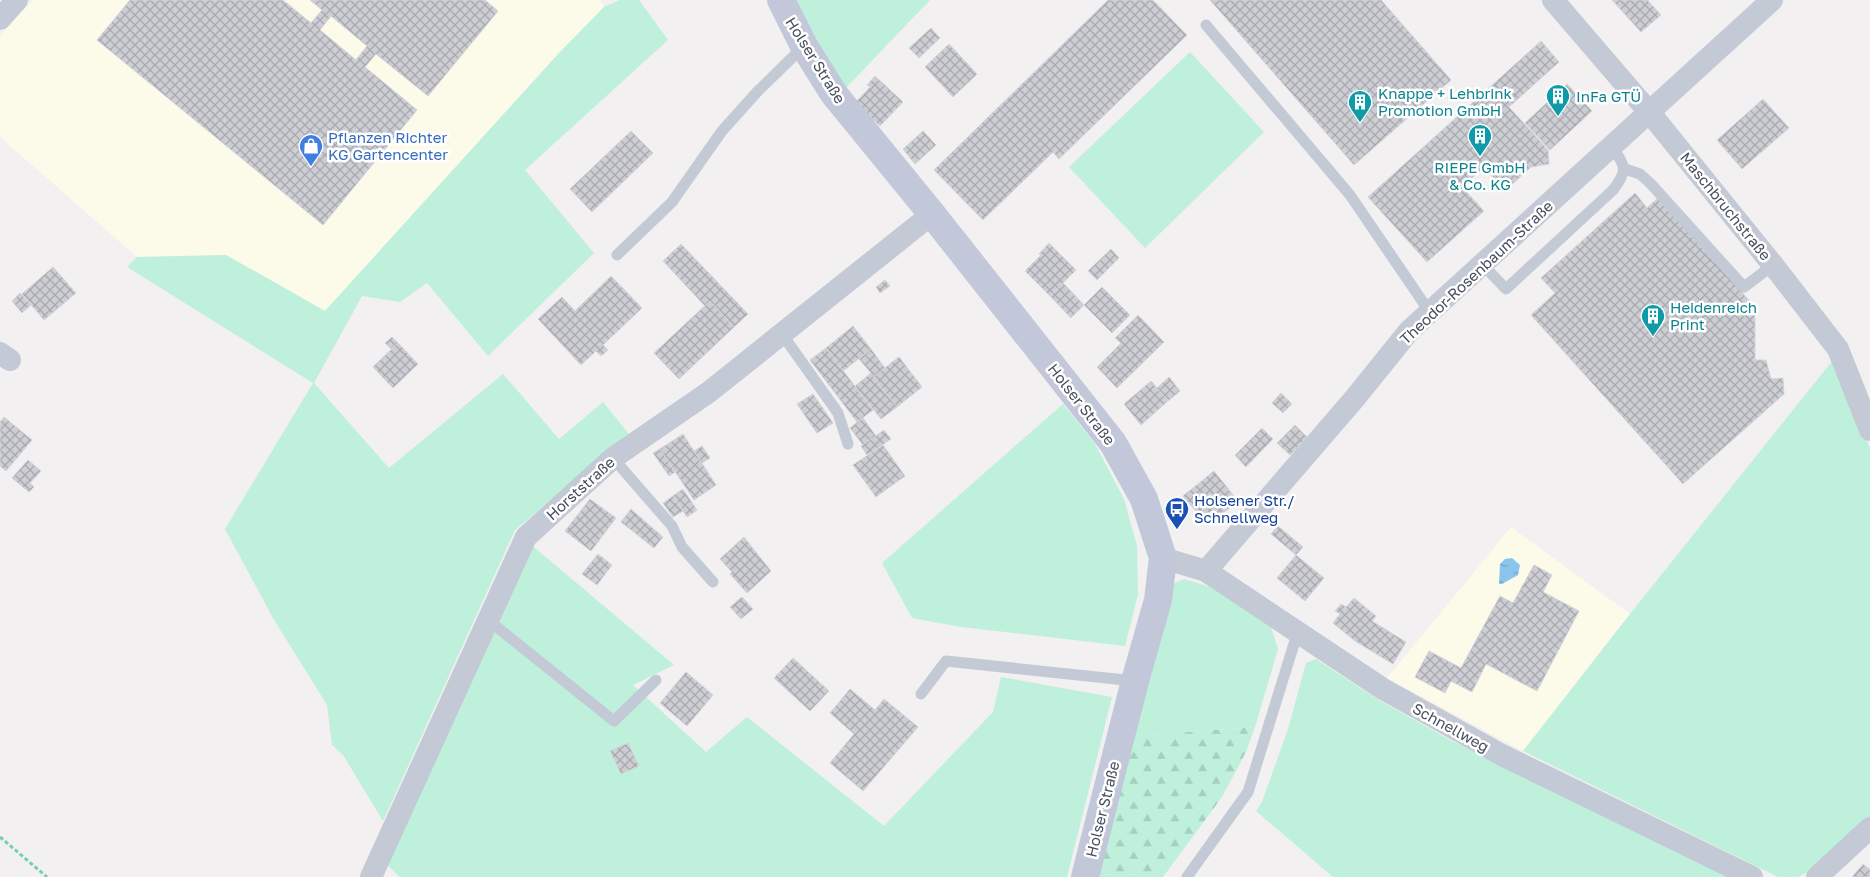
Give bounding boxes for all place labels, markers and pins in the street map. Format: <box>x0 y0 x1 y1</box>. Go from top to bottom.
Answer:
building icon: InFa GTÜ <box>1545 83 1571 117</box>
place label: Knappe + Lehbrink Promotion GmbH <box>1378 84 1513 119</box>
place label: InFa GTÜ <box>1576 87 1641 105</box>
building icon: Knappe + Lehbrink Promotion GmbH <box>1347 89 1373 123</box>
building icon: RIEPE GmbH & Co. KG <box>1467 123 1493 157</box>
place label: Pflanzen Richter KG Gartencenter <box>328 128 448 163</box>
shop icon: Pflanzen Richter KG Gartencenter <box>298 133 324 167</box>
place label: RIEPE GmbH & Co. KG <box>1434 158 1526 193</box>
place label: Heidenreich Print <box>1670 298 1757 333</box>
building icon: Heidenreich Print <box>1640 303 1666 337</box>
place label: Holsener Str./ Schnellweg <box>1194 491 1294 526</box>
bus stop icon: Holsener Str./ Schnellweg <box>1164 496 1190 530</box>

